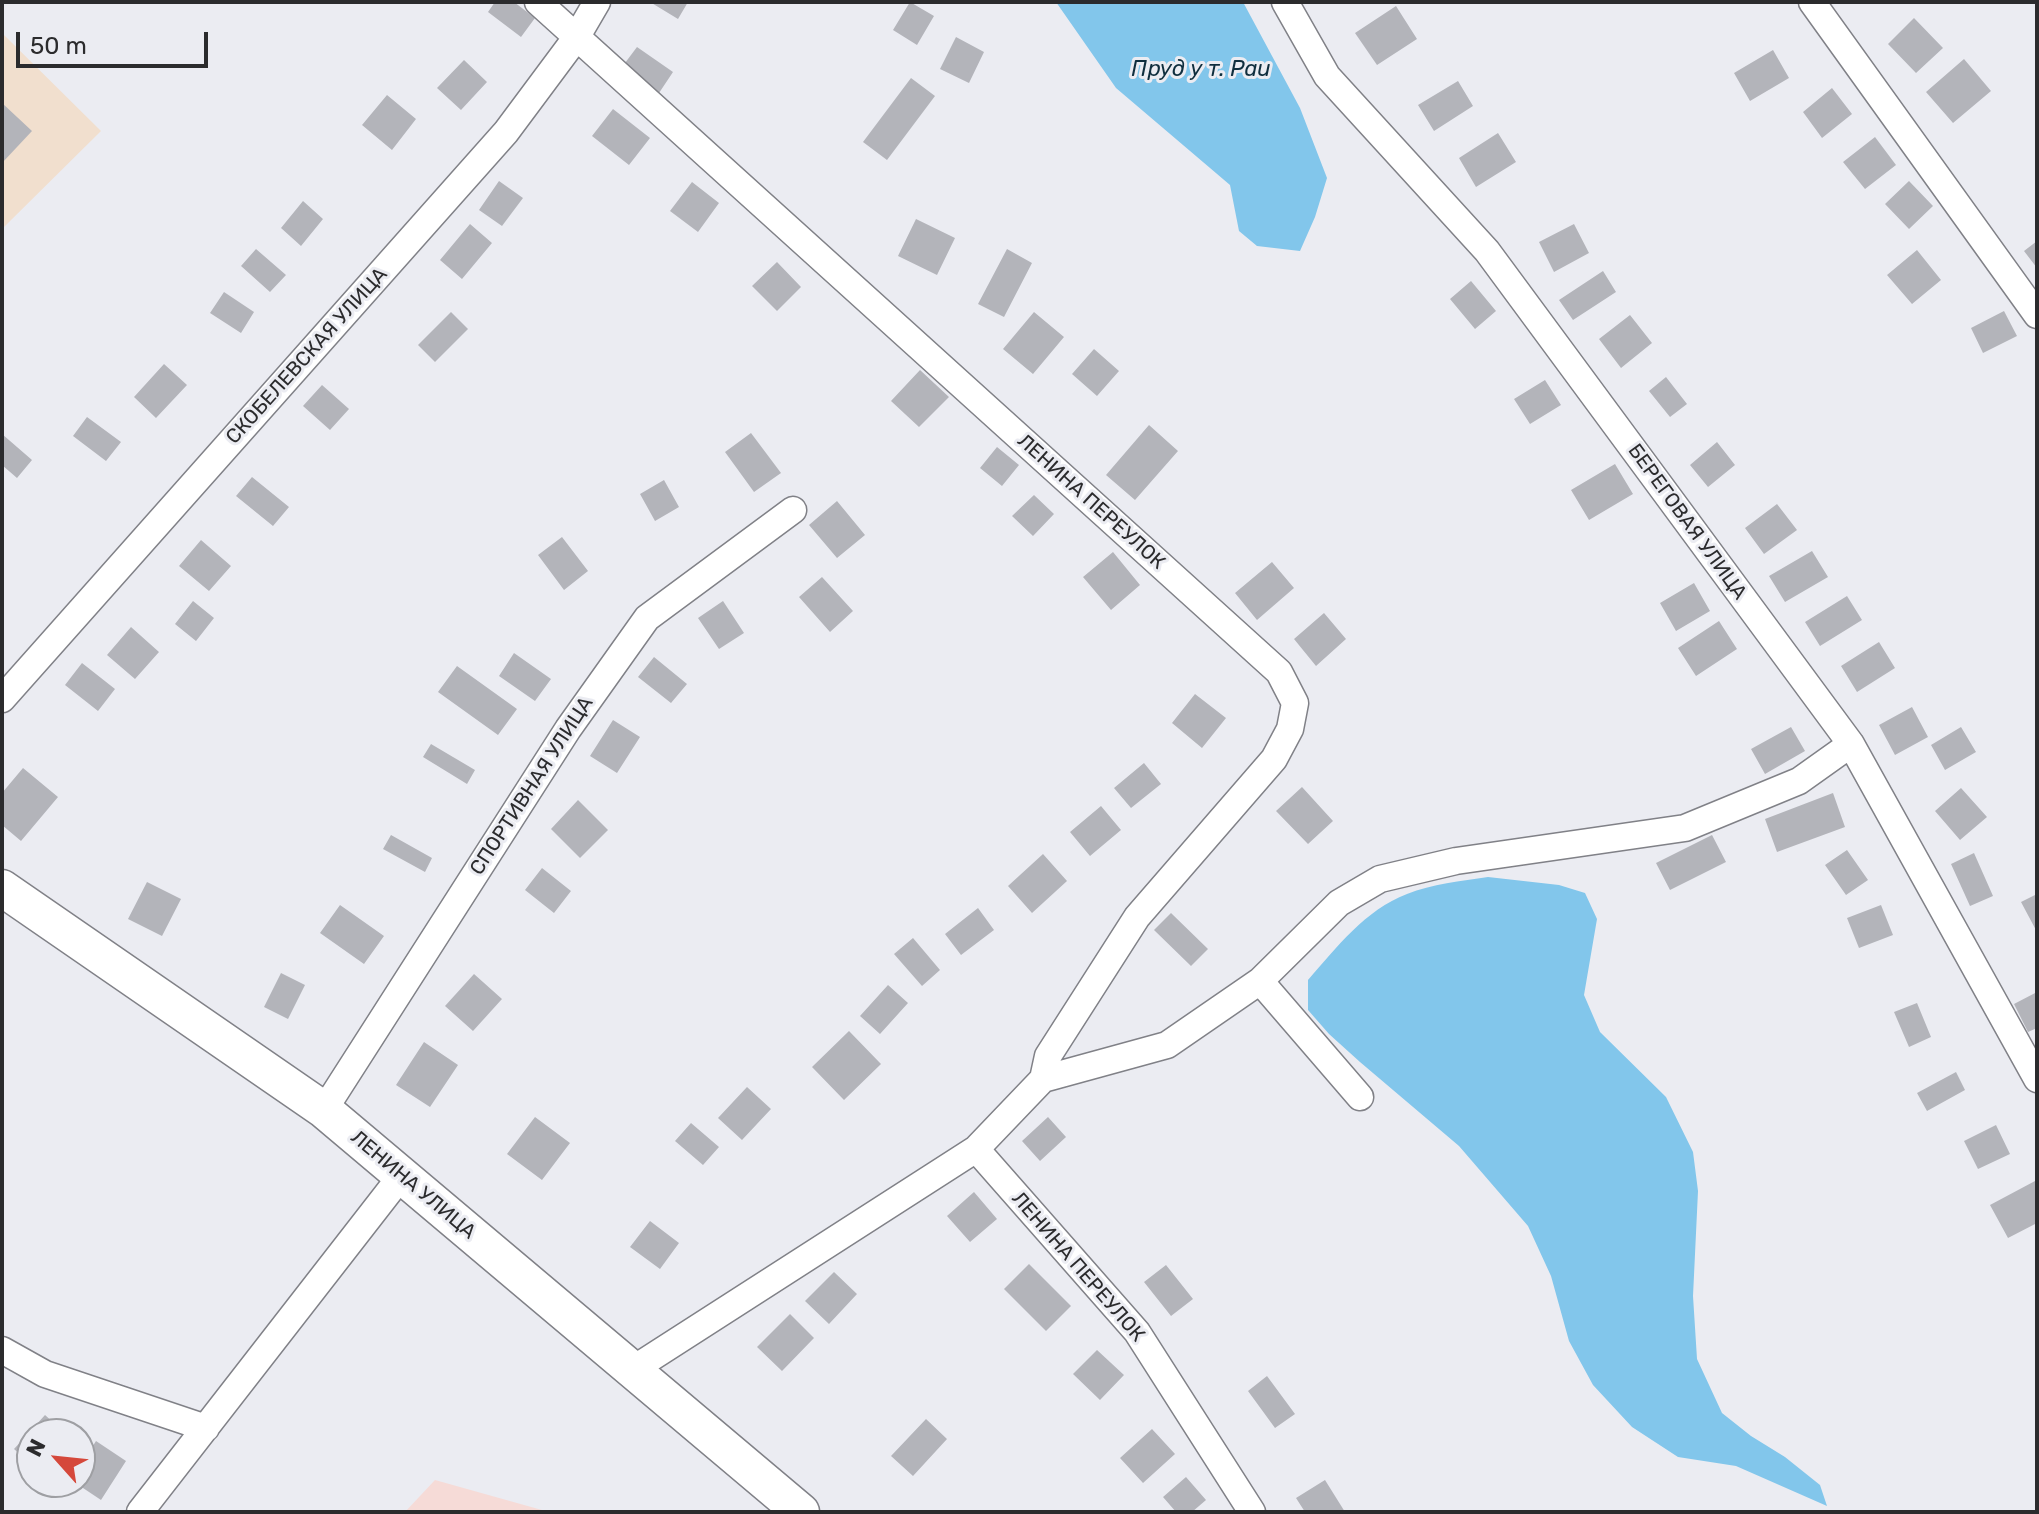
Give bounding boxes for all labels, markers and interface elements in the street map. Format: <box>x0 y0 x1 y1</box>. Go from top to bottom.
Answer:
scale bar <box>20 16 212 66</box>
text: 50 m <box>30 32 87 60</box>
water label: Пруд у т. Раи <box>1131 57 1271 83</box>
street label: СКОБЕЛЕВСКАЯ УЛИЦА <box>221 263 393 449</box>
street label: ЛЕНИНА ПЕРЕУЛОК <box>1012 429 1170 575</box>
street label: БЕРЕГОВАЯ УЛИЦА <box>1622 439 1752 605</box>
street label: СПОРТИВНАЯ УЛИЦА <box>465 692 599 880</box>
street label: ЛЕНИНА УЛИЦА <box>345 1126 481 1244</box>
street label: ЛЕНИНА ПЕРЕУЛОК <box>1006 1187 1150 1347</box>
north arrow <box>16 1418 96 1498</box>
text: N <box>20 1435 52 1461</box>

